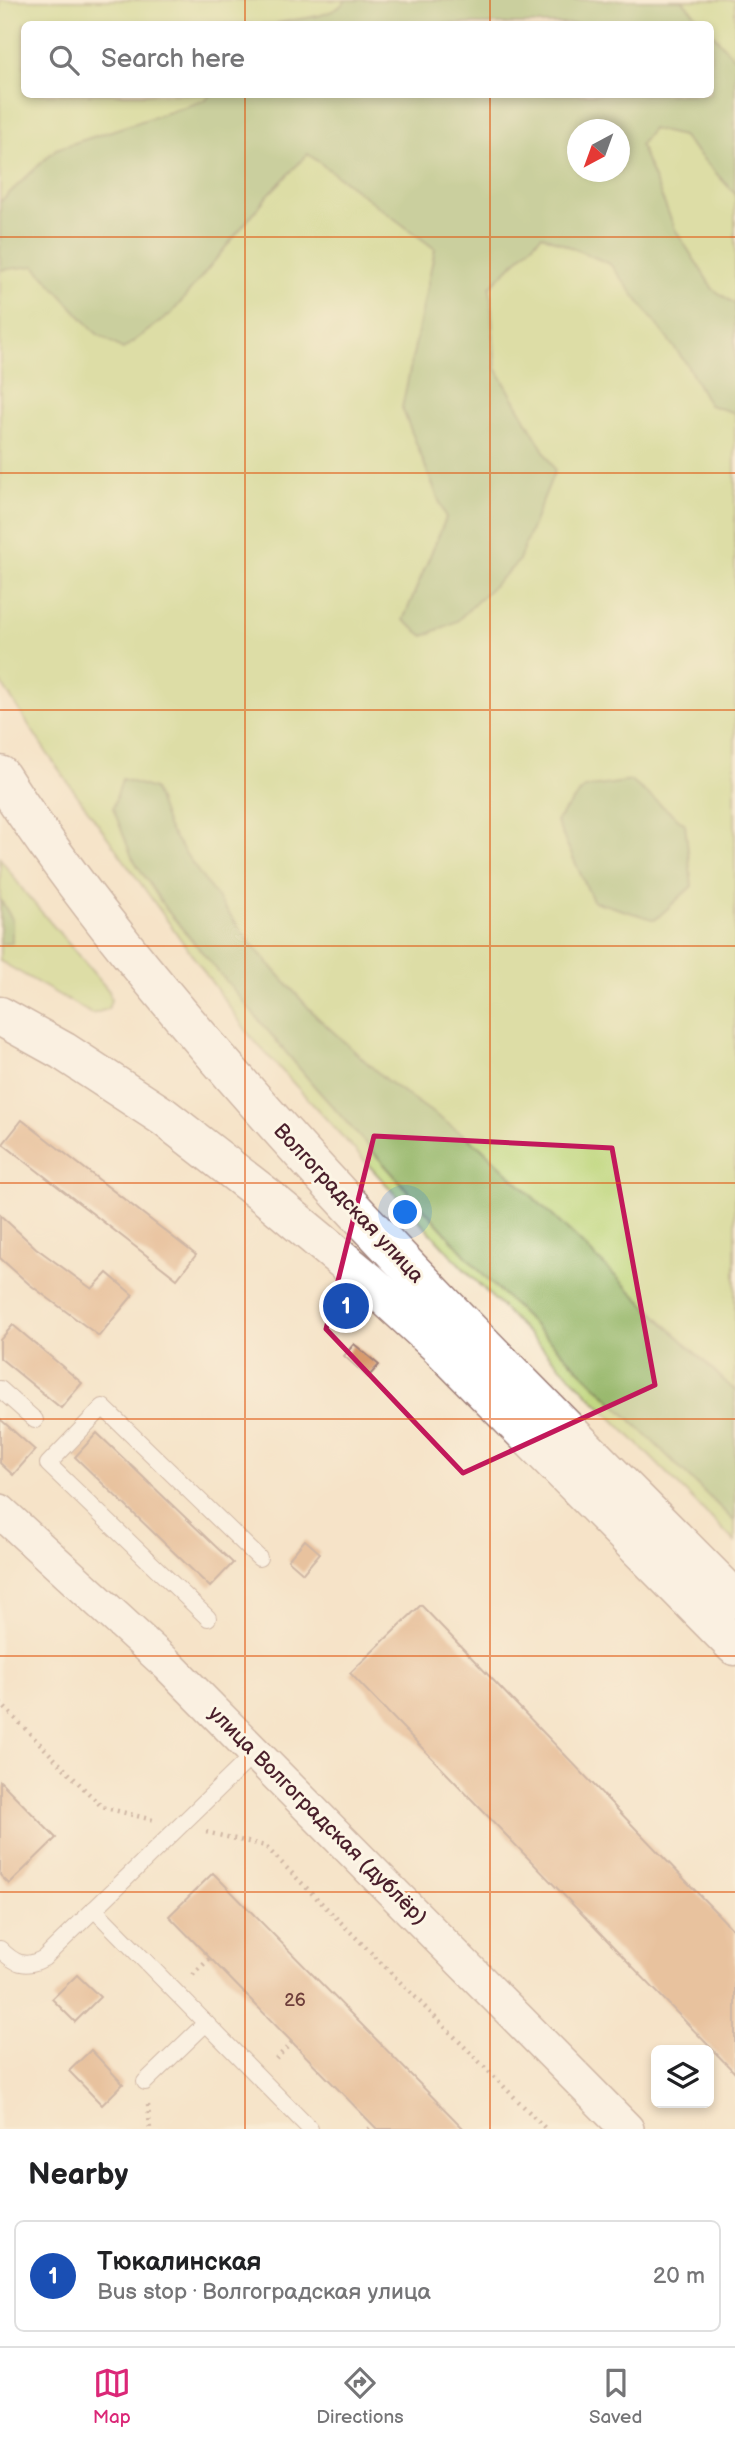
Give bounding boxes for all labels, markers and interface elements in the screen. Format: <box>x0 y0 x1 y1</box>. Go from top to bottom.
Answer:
search box <box>21 21 714 98</box>
icon: search <box>45 41 83 79</box>
text: Search here <box>101 44 245 75</box>
north arrow <box>567 119 630 182</box>
street label: Волгоградская улица <box>268 1118 429 1289</box>
your location <box>388 1195 422 1229</box>
pin: 1 <box>323 1280 369 1332</box>
street label: улица Волгоградская (дублёр) <box>203 1701 432 1930</box>
house number: 26 <box>284 1990 306 2011</box>
map controls <box>651 2045 714 2108</box>
button: layers <box>651 2045 714 2108</box>
text: Nearby <box>28 2157 128 2193</box>
text: Тюкалинская <box>97 2247 262 2278</box>
text: 1 <box>48 2262 58 2290</box>
text: 20 m <box>653 2262 705 2290</box>
text: Bus stop · Волгоградская улица <box>97 2278 431 2306</box>
tab: Map <box>93 2364 131 2429</box>
tab: Directions <box>316 2364 404 2429</box>
tab: Saved <box>589 2364 642 2429</box>

